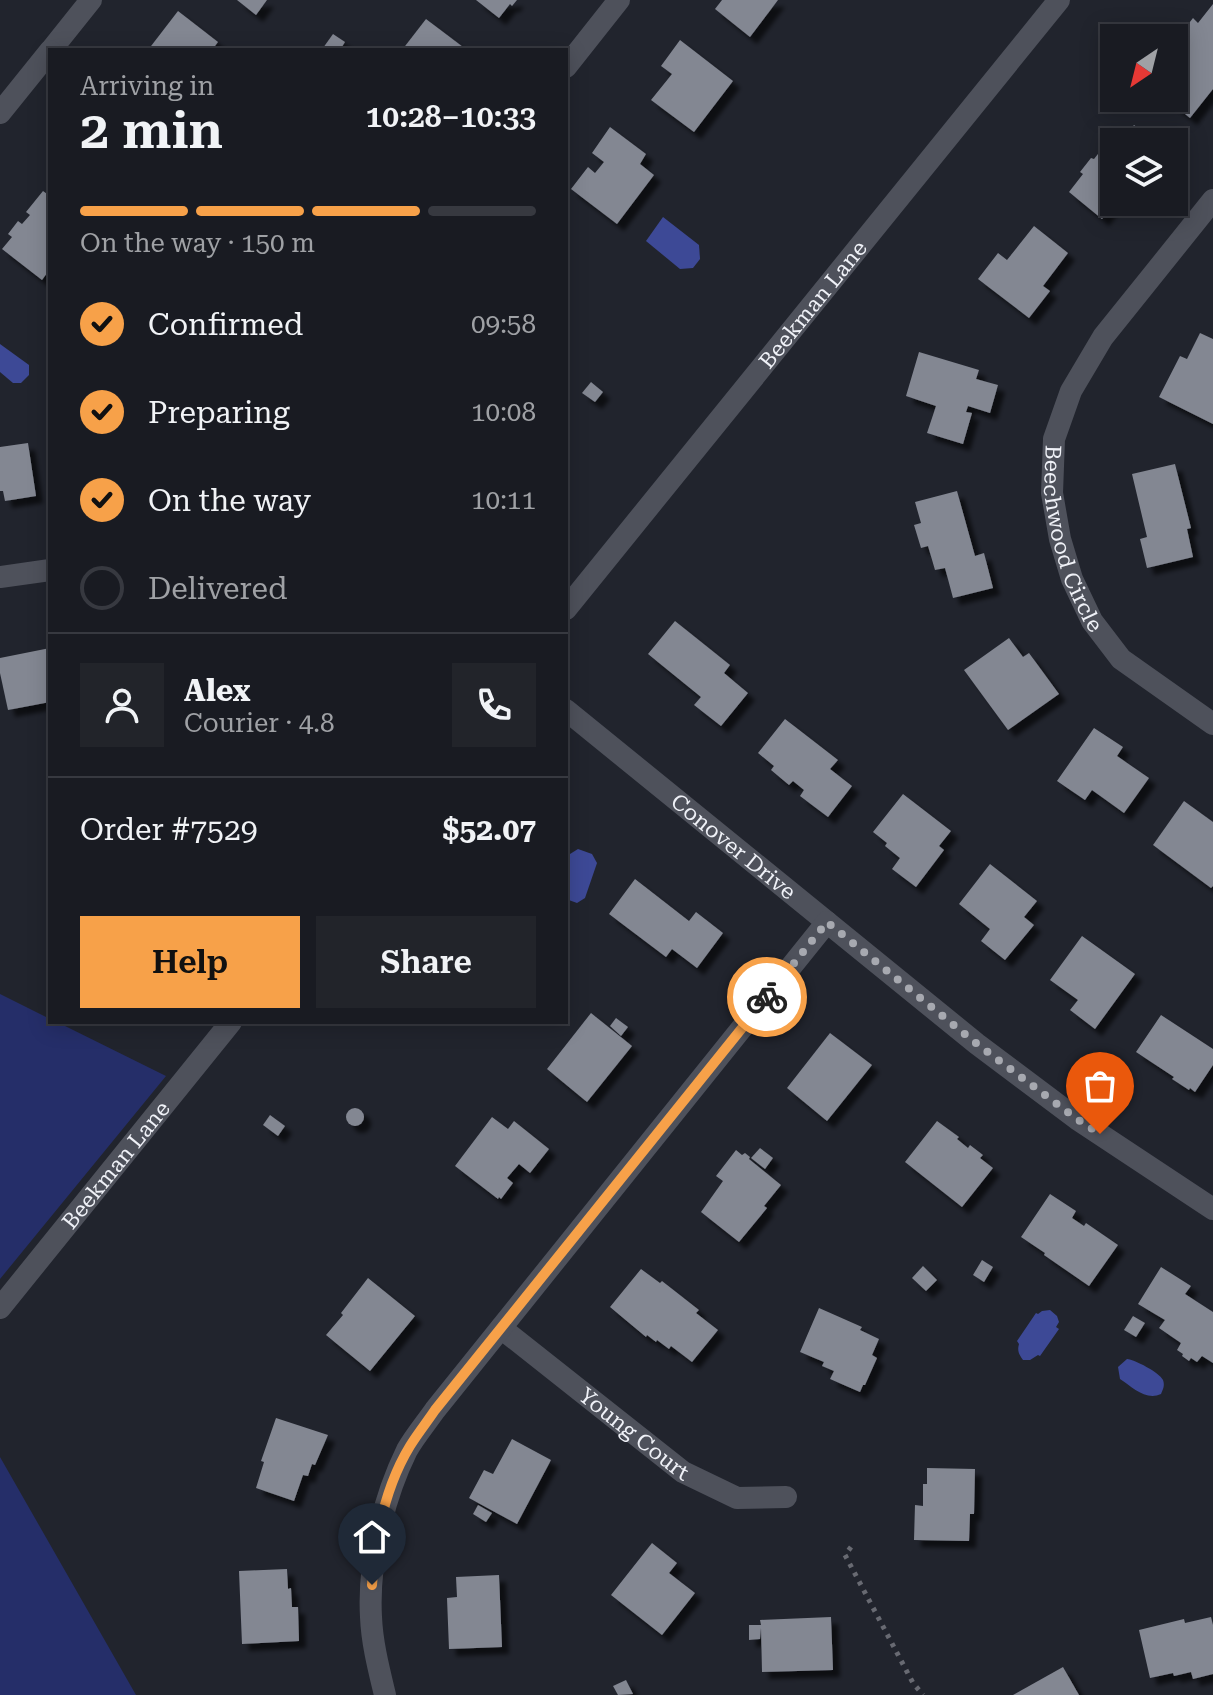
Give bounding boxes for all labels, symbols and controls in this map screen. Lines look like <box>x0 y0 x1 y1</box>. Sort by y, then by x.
north arrow <box>1100 24 1188 112</box>
map controls <box>1100 24 1188 216</box>
text: Arriving in <box>80 71 214 101</box>
text: 10:28–10:33 <box>366 99 536 134</box>
text: 2 min <box>80 100 223 161</box>
button: layers <box>1100 128 1188 216</box>
text: On the way · 150 m <box>80 228 315 258</box>
street label: Beekman Lane <box>754 236 872 373</box>
icon: check <box>80 302 124 346</box>
text: Confirmed <box>148 307 303 342</box>
text: 09:58 <box>471 309 536 339</box>
icon: check <box>80 390 124 434</box>
text: Preparing <box>148 395 290 430</box>
text: 10:08 <box>471 397 536 427</box>
street label: Beechwood Circle <box>1039 445 1108 637</box>
icon: check <box>80 478 124 522</box>
text: On the way <box>148 483 311 518</box>
text: 10:11 <box>471 485 536 515</box>
text: Delivered <box>148 571 287 606</box>
button: person <box>80 663 164 747</box>
button: phone <box>452 663 536 747</box>
text: Alex <box>184 673 251 708</box>
text: Courier · 4.8 <box>184 708 334 738</box>
street label: Conover Drive <box>666 789 801 905</box>
text: Order #7529 <box>80 812 258 847</box>
text: $52.07 <box>443 812 536 847</box>
button: Help <box>80 916 300 1008</box>
button: Share <box>316 916 536 1008</box>
courier <box>727 957 807 1037</box>
icon: bike <box>745 975 789 1019</box>
pin <box>1066 1052 1134 1134</box>
icon: bag <box>1078 1064 1122 1108</box>
street label: Beekman Lane <box>57 1096 175 1234</box>
street label: Young Court <box>574 1383 692 1486</box>
pin <box>338 1503 406 1585</box>
icon: home <box>350 1515 394 1559</box>

